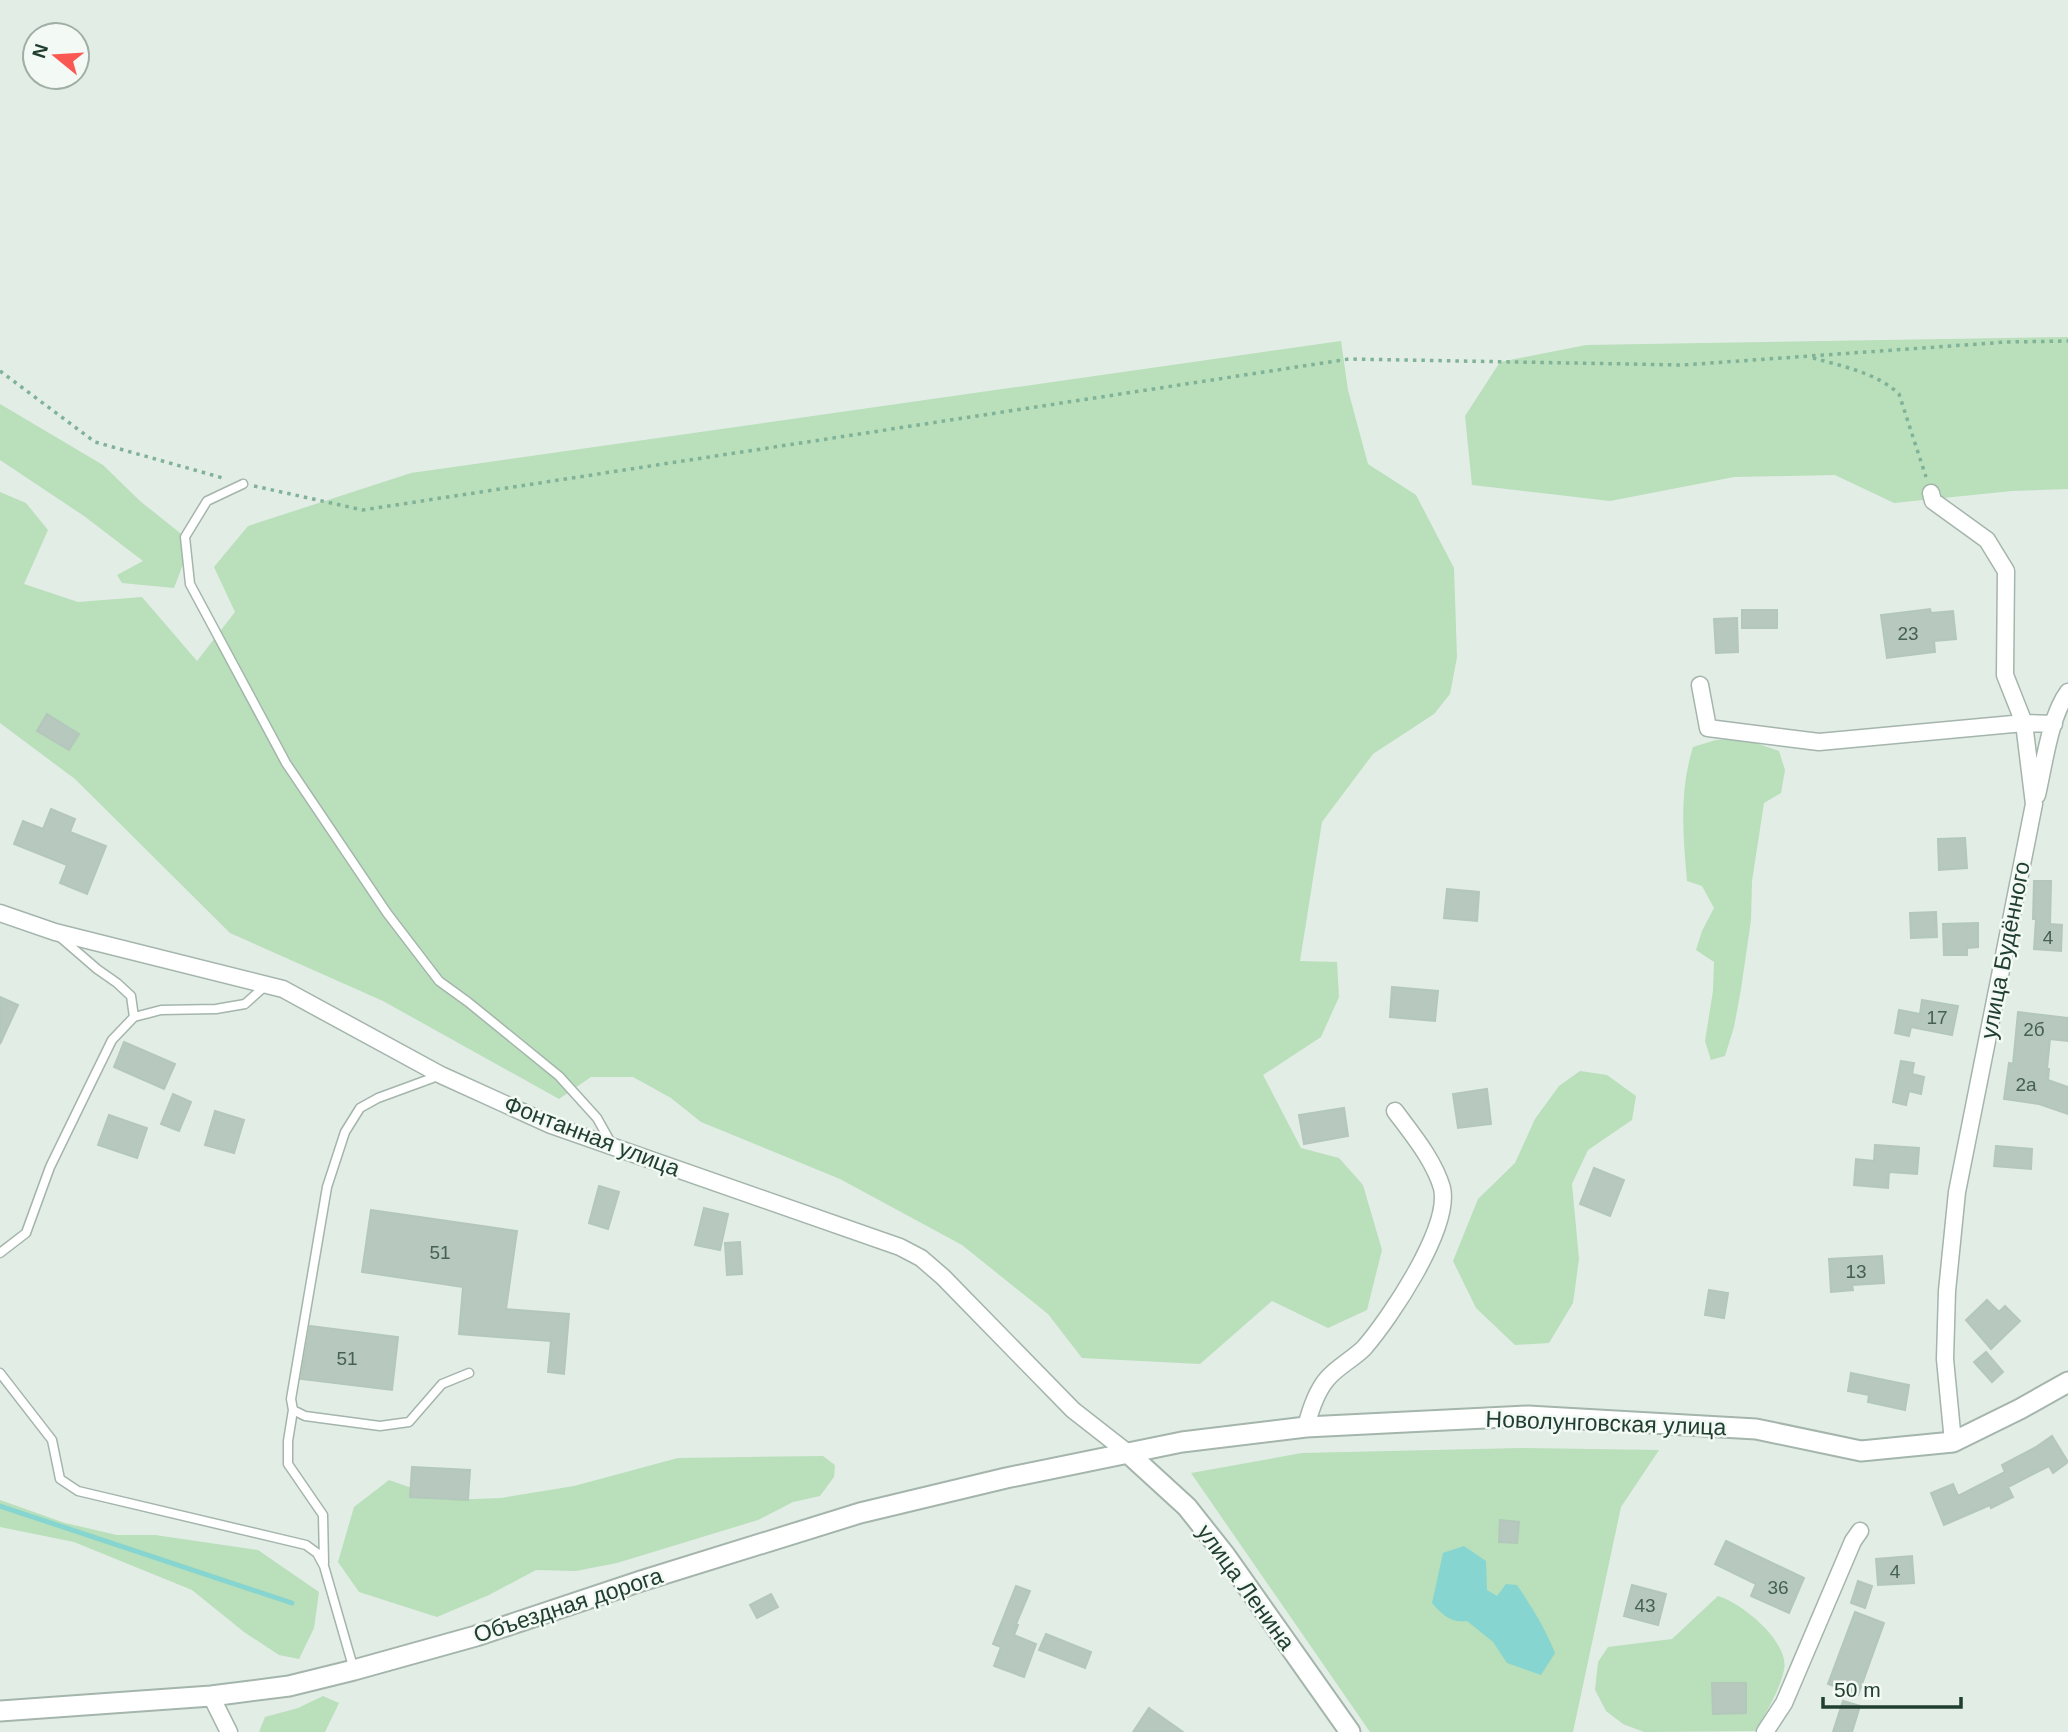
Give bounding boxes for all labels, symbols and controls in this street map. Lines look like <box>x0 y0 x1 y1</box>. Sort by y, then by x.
north arrow <box>21 21 91 91</box>
text: N <box>28 41 52 61</box>
house number: 23 <box>1897 623 1919 644</box>
street label: улица Будённого <box>1975 859 2035 1041</box>
house number: 4 <box>2043 927 2054 948</box>
house number: 17 <box>1926 1007 1948 1028</box>
house number: 2б <box>2023 1019 2045 1040</box>
house number: 2а <box>2015 1074 2037 1095</box>
street label: Фонтанная улица <box>500 1090 684 1182</box>
house number: 51 <box>429 1242 451 1263</box>
house number: 13 <box>1845 1261 1867 1282</box>
house number: 51 <box>336 1348 358 1369</box>
street label: Новолунговская улица <box>1485 1406 1727 1440</box>
street label: улица Ленина <box>1192 1519 1300 1655</box>
house number: 4 <box>1890 1561 1901 1582</box>
street label: Объездная дорога <box>470 1562 666 1648</box>
house number: 36 <box>1767 1577 1789 1598</box>
house number: 43 <box>1634 1595 1656 1616</box>
scale bar <box>1823 1666 1961 1710</box>
text: 50 m <box>1834 1678 1881 1701</box>

